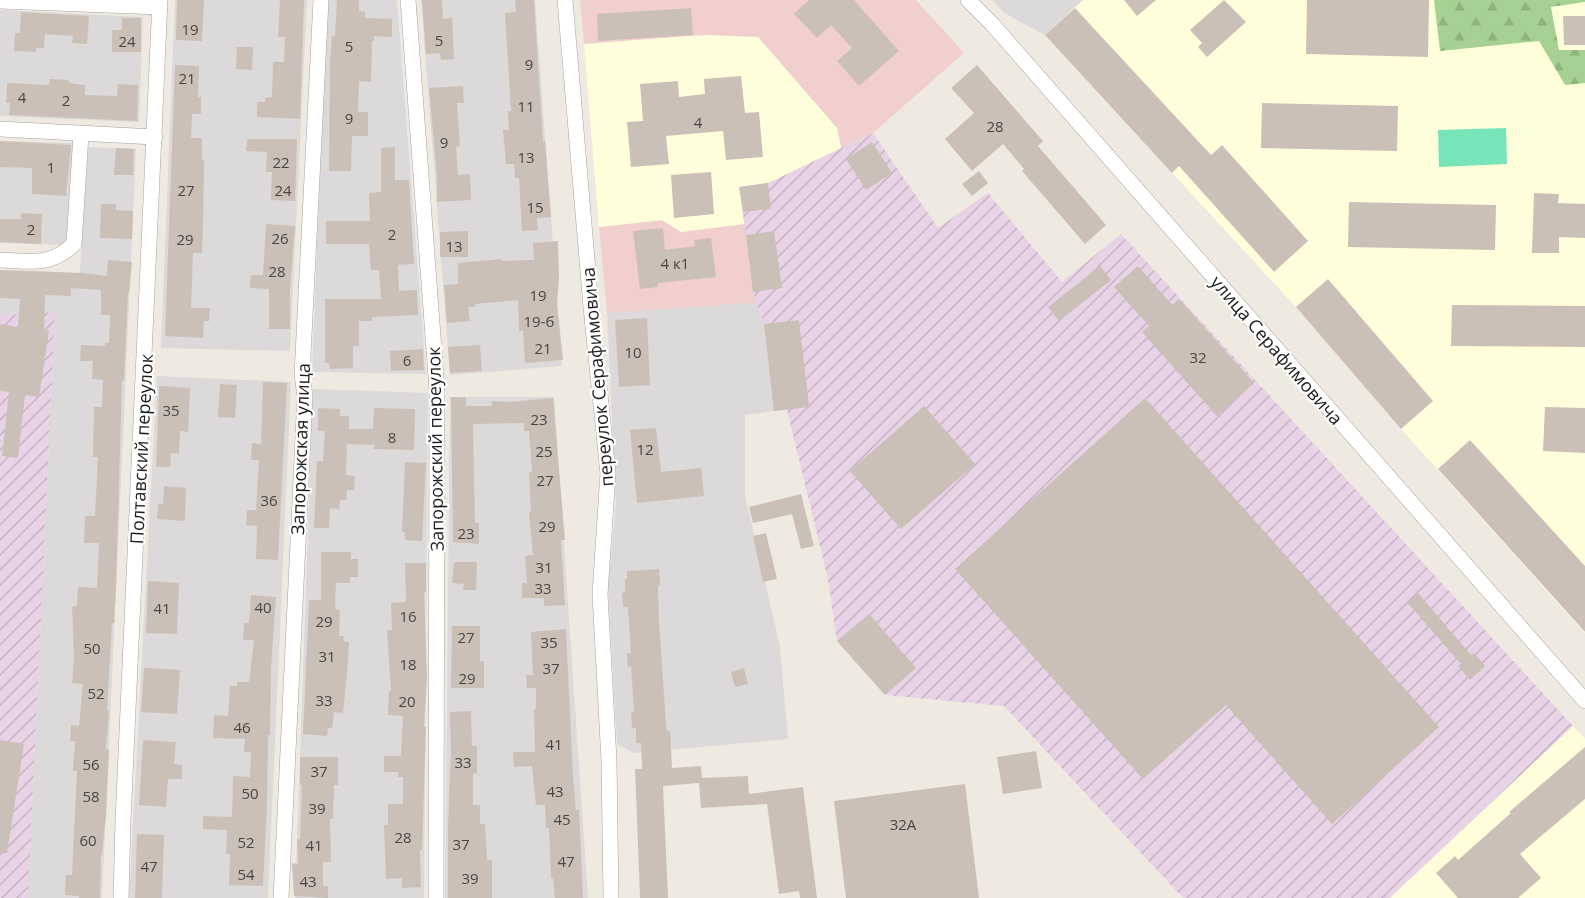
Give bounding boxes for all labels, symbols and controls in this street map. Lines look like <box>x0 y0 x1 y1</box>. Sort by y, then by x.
house number: 19 <box>181 19 199 39</box>
house number: 5 <box>435 30 443 50</box>
house number: 24 <box>118 31 136 51</box>
house number: 5 <box>345 36 353 56</box>
house number: 9 <box>525 54 533 74</box>
house number: 21 <box>178 68 196 88</box>
house number: 4 <box>18 87 27 107</box>
house number: 2 <box>62 90 70 110</box>
house number: 11 <box>517 96 535 116</box>
house number: 9 <box>345 108 353 128</box>
house number: 4 <box>694 112 703 132</box>
house number: 28 <box>986 116 1004 136</box>
house number: 9 <box>440 132 448 152</box>
house number: 13 <box>517 147 535 167</box>
house number: 22 <box>272 152 290 172</box>
house number: 1 <box>47 157 55 177</box>
house number: 27 <box>177 180 195 200</box>
house number: 24 <box>274 180 292 200</box>
house number: 15 <box>526 197 544 217</box>
house number: 2 <box>27 219 35 239</box>
house number: 2 <box>388 224 396 244</box>
house number: 26 <box>271 228 289 248</box>
house number: 29 <box>176 229 194 249</box>
house number: 13 <box>445 236 463 256</box>
house number: 4 к1 <box>661 253 689 273</box>
house number: 28 <box>268 261 286 281</box>
street label: переулок Серафимовича <box>575 266 619 488</box>
street label: улица Серафимовича <box>1206 270 1348 430</box>
house number: 19 <box>529 285 547 305</box>
house number: 19-б <box>524 311 555 331</box>
house number: 21 <box>534 338 552 358</box>
house number: 10 <box>624 342 642 362</box>
street label: Запорожский переулок <box>421 346 449 552</box>
house number: 32 <box>1189 347 1207 367</box>
house number: 6 <box>403 350 411 370</box>
street label: Полтавский переулок <box>124 353 158 545</box>
street label: Запорожская улица <box>285 363 315 535</box>
house number: 35 <box>162 400 180 420</box>
house number: 23 <box>530 409 548 429</box>
house number: 8 <box>388 427 396 447</box>
house number: 12 <box>636 439 654 459</box>
house number: 25 <box>535 441 553 461</box>
house number: 27 <box>536 470 554 490</box>
house number: 36 <box>260 490 278 510</box>
house number: 29 <box>538 516 556 536</box>
house number: 23 <box>457 523 475 543</box>
house number: 31 <box>535 557 553 577</box>
house number: 33 <box>534 578 552 598</box>
house number: 40 <box>254 597 272 617</box>
house number: 41 <box>153 598 171 618</box>
house number: 16 <box>399 606 417 626</box>
house number: 29 <box>315 611 333 631</box>
house number: 27 <box>457 627 475 647</box>
house number: 35 <box>540 632 558 652</box>
house number: 50 <box>83 638 101 658</box>
house number: 31 <box>318 646 336 666</box>
house number: 18 <box>399 654 417 674</box>
house number: 37 <box>542 658 560 678</box>
house number: 29 <box>458 668 476 688</box>
house number: 52 <box>87 683 105 703</box>
house number: 33 <box>315 690 333 710</box>
house number: 20 <box>398 691 416 711</box>
house number: 46 <box>233 717 251 737</box>
house number: 41 <box>545 734 563 754</box>
house number: 33 <box>454 752 472 772</box>
house number: 56 <box>82 754 100 774</box>
house number: 37 <box>310 761 328 781</box>
house number: 43 <box>546 781 564 801</box>
house number: 50 <box>241 783 259 803</box>
house number: 58 <box>82 786 100 806</box>
house number: 39 <box>308 798 326 818</box>
house number: 45 <box>553 809 571 829</box>
house number: 32А <box>890 814 917 834</box>
house number: 28 <box>394 827 412 847</box>
house number: 60 <box>79 830 97 850</box>
house number: 52 <box>237 832 255 852</box>
house number: 37 <box>452 834 470 854</box>
house number: 41 <box>305 835 323 855</box>
house number: 47 <box>557 851 575 871</box>
house number: 47 <box>140 856 158 876</box>
house number: 54 <box>237 864 255 884</box>
house number: 39 <box>461 868 479 888</box>
house number: 43 <box>299 871 317 891</box>

